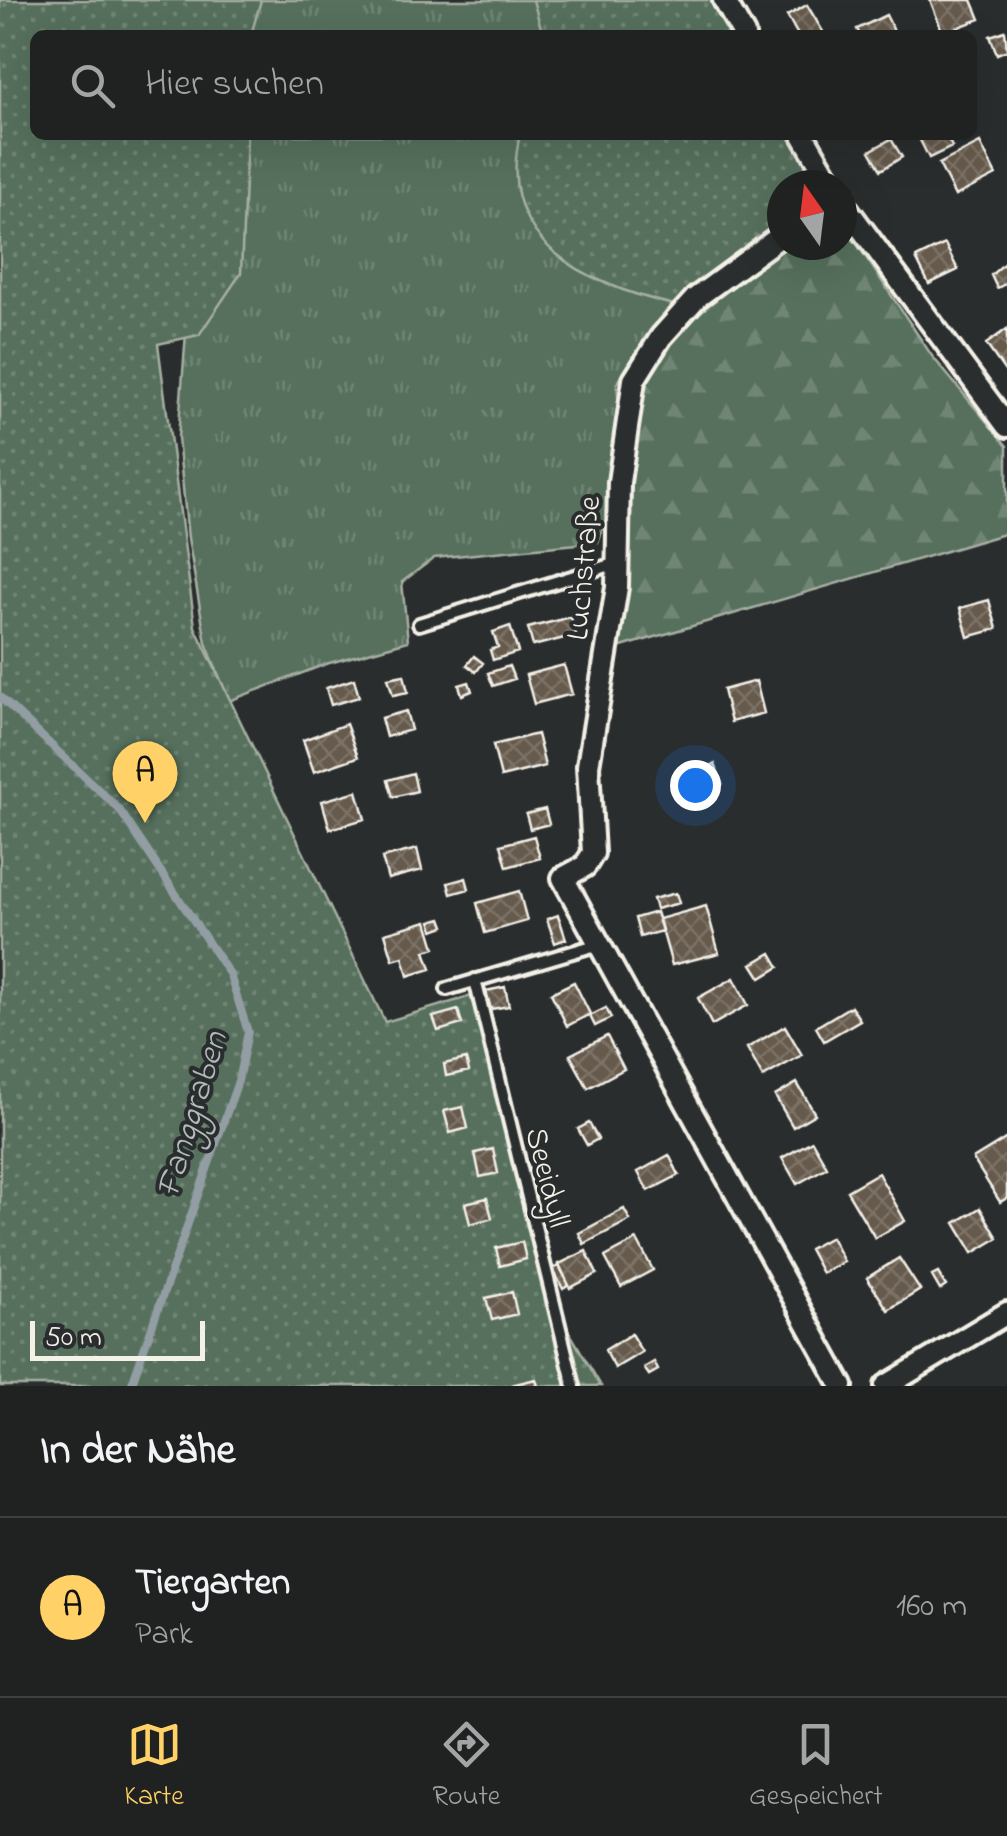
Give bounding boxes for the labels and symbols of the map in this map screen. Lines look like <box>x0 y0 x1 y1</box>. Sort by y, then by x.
north arrow <box>767 170 857 260</box>
street label: Luchstraße <box>556 493 615 642</box>
pin: A <box>112 740 178 823</box>
your location <box>670 760 721 811</box>
water label: Fanggraben <box>144 1024 244 1205</box>
street label: Seeidyll <box>511 1123 581 1233</box>
scale bar <box>30 1316 205 1360</box>

